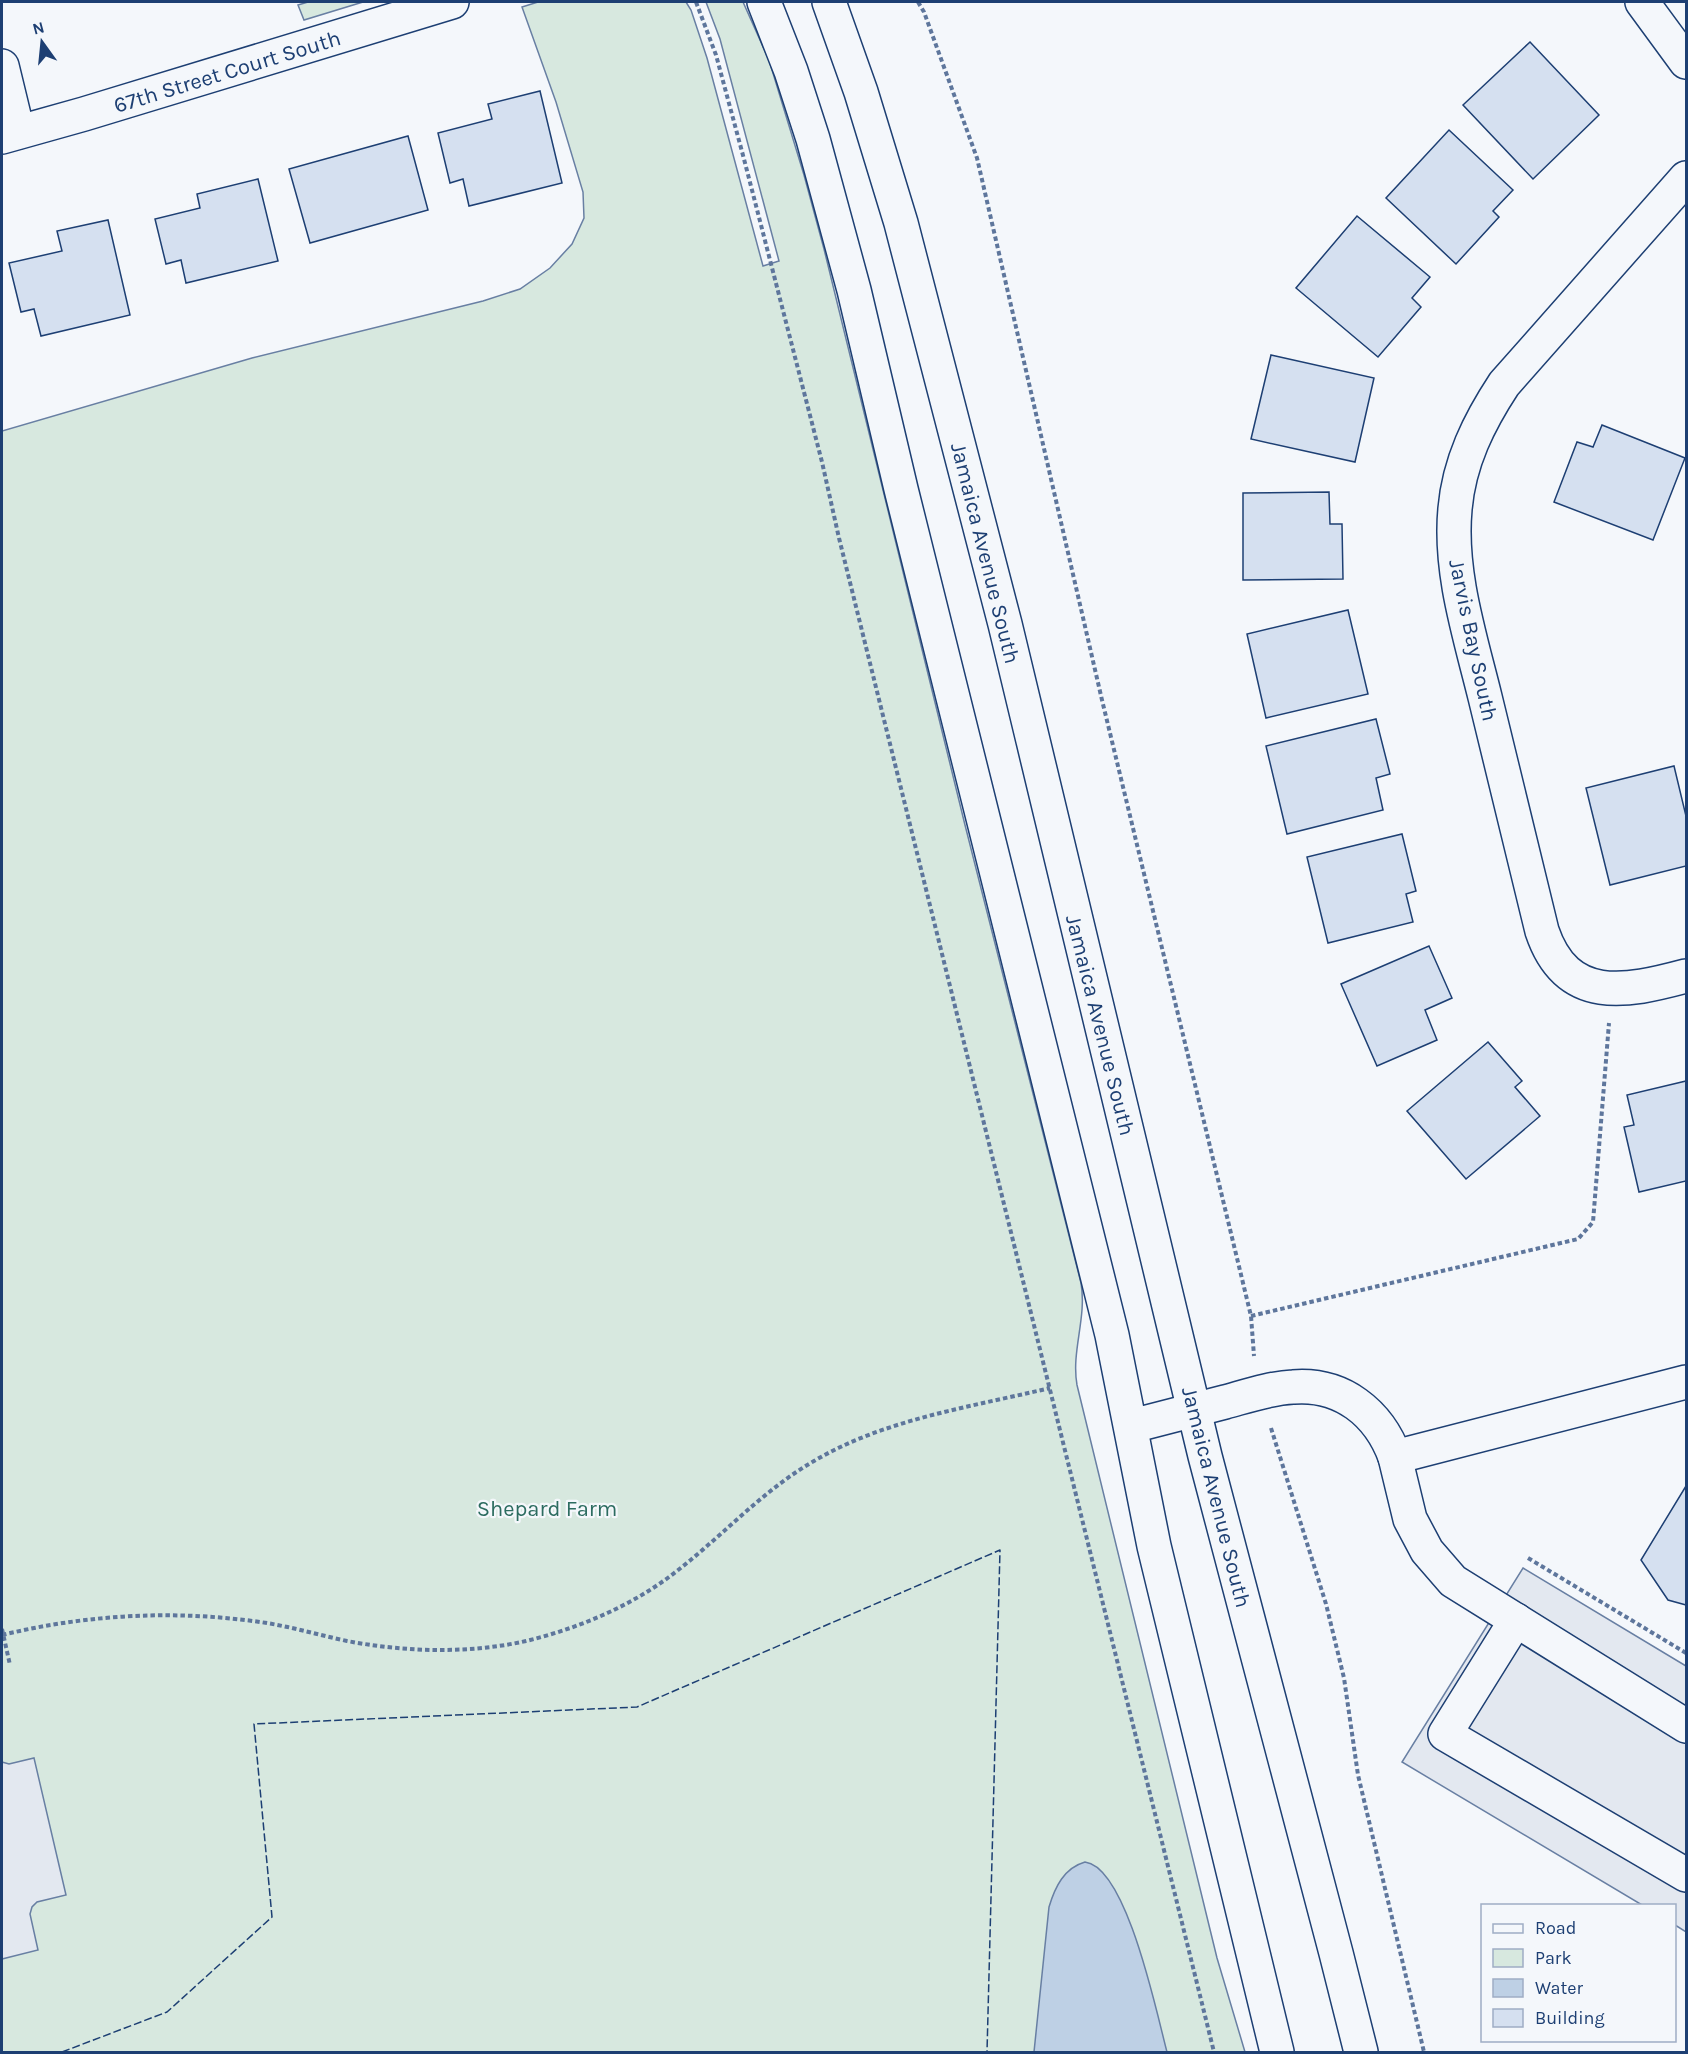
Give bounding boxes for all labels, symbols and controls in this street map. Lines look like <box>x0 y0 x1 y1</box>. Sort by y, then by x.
north arrow <box>12 12 72 72</box>
text: N <box>30 17 46 39</box>
street label: 67th Street Court South <box>111 25 344 119</box>
street label: Jamaica Avenue South <box>945 440 1025 666</box>
street label: Jarvis Bay South <box>1443 557 1503 724</box>
street label: Jamaica Avenue South <box>1060 912 1140 1138</box>
street label: Jamaica Avenue South <box>1176 1384 1256 1610</box>
park label: Shepard Farm <box>477 1496 617 1522</box>
legend <box>1481 1904 1676 2042</box>
text: Road <box>1535 1917 1576 1939</box>
text: Park <box>1535 1947 1572 1969</box>
text: Water <box>1535 1977 1583 1999</box>
text: Building <box>1535 2007 1605 2029</box>

